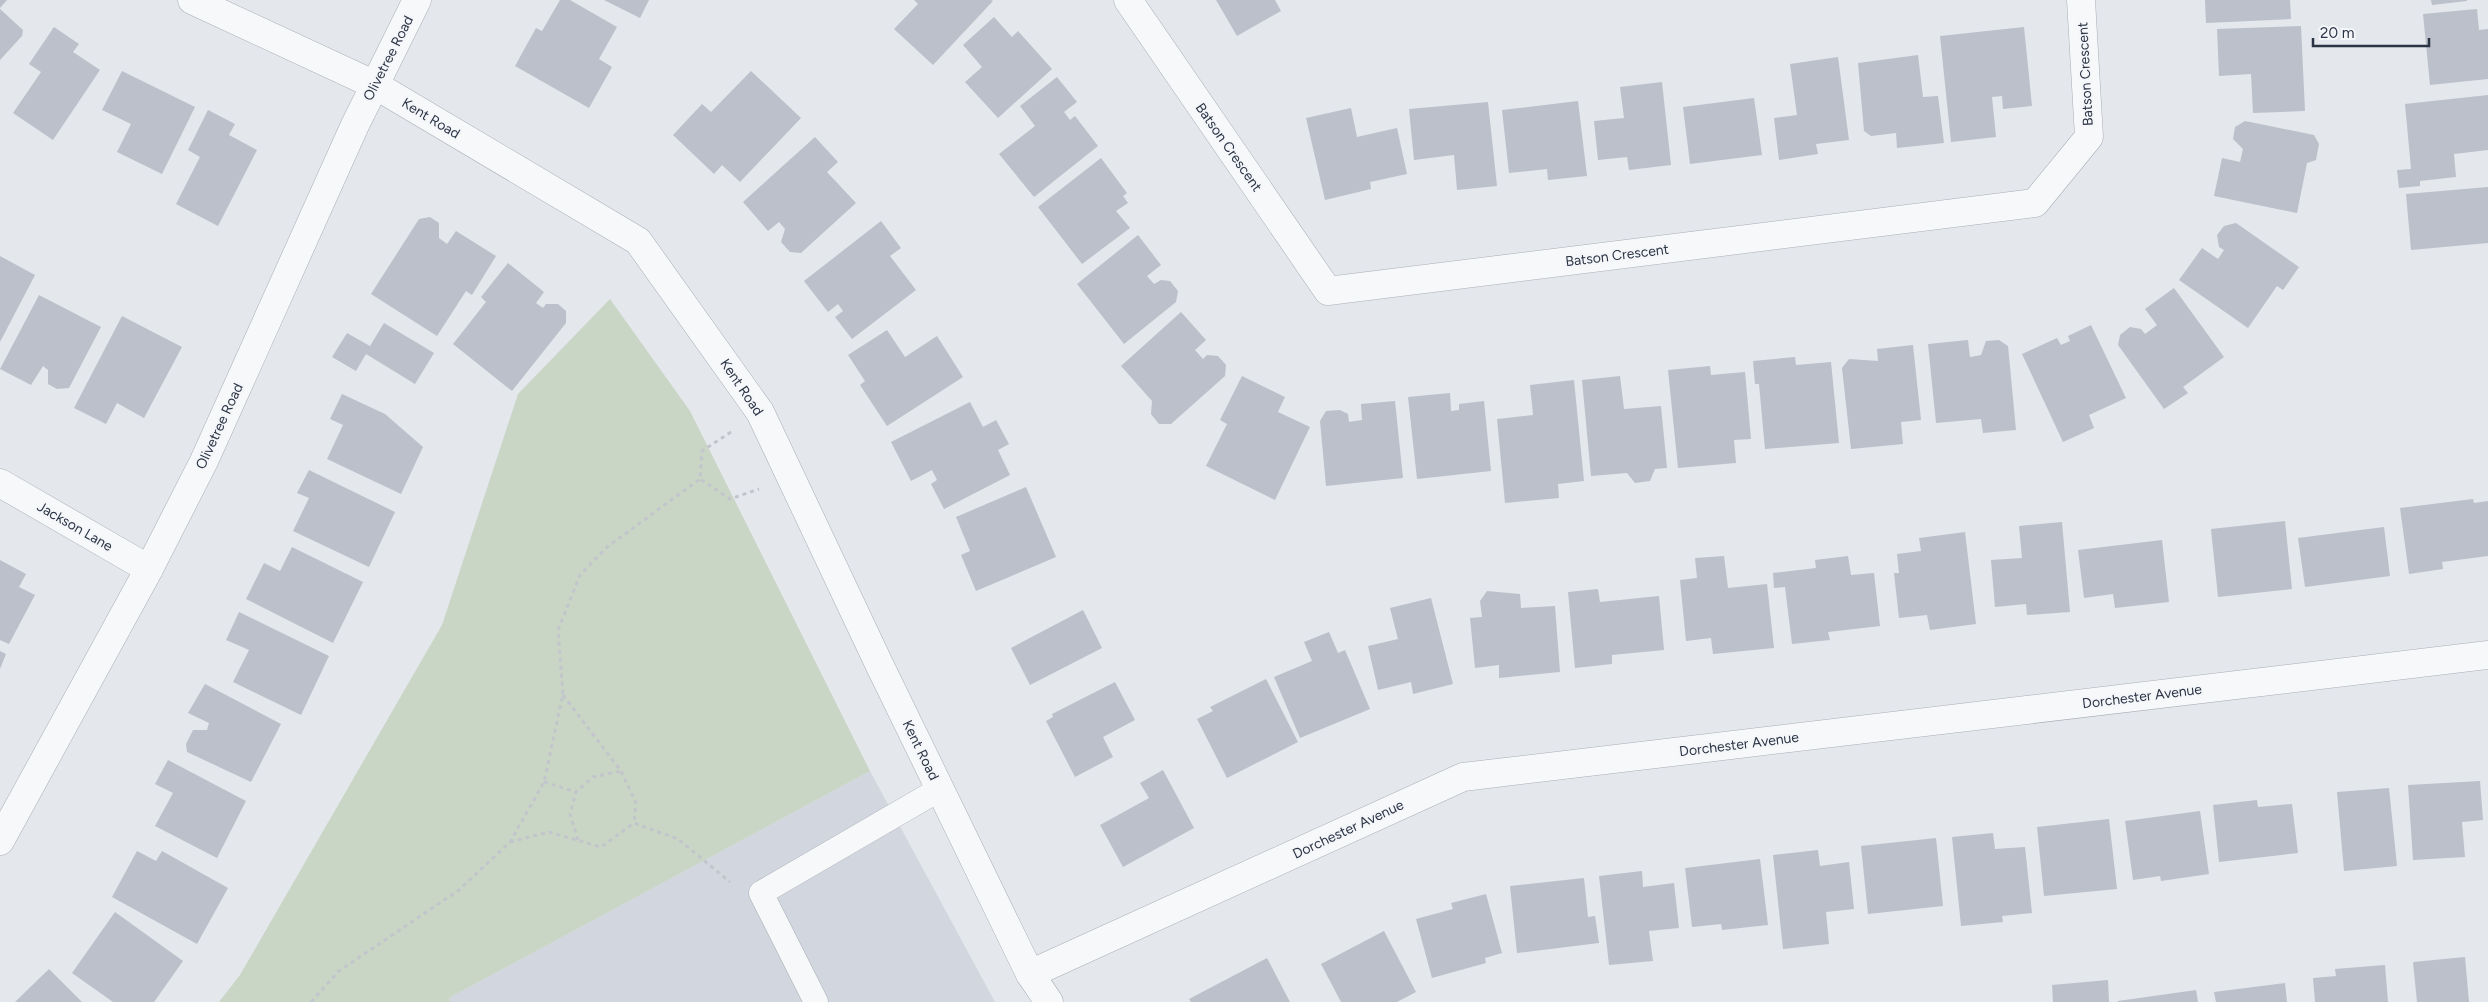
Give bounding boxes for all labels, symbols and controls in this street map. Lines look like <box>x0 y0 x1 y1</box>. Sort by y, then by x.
street label: Olivetree Road <box>360 13 417 103</box>
scale bar <box>2313 15 2429 47</box>
street label: Batson Crescent <box>2074 21 2097 126</box>
text: 20 m <box>2320 24 2354 42</box>
street label: Kent Road <box>399 94 463 142</box>
street label: Batson Crescent <box>1192 100 1265 195</box>
street label: Batson Crescent <box>1564 241 1670 270</box>
street label: Kent Road <box>716 356 767 419</box>
street label: Olivetree Road <box>192 380 247 472</box>
street label: Jackson Lane <box>34 498 116 555</box>
street label: Dorchester Avenue <box>2081 681 2203 712</box>
street label: Kent Road <box>899 717 942 783</box>
street label: Dorchester Avenue <box>1678 729 1800 760</box>
street label: Dorchester Avenue <box>1290 796 1407 863</box>

